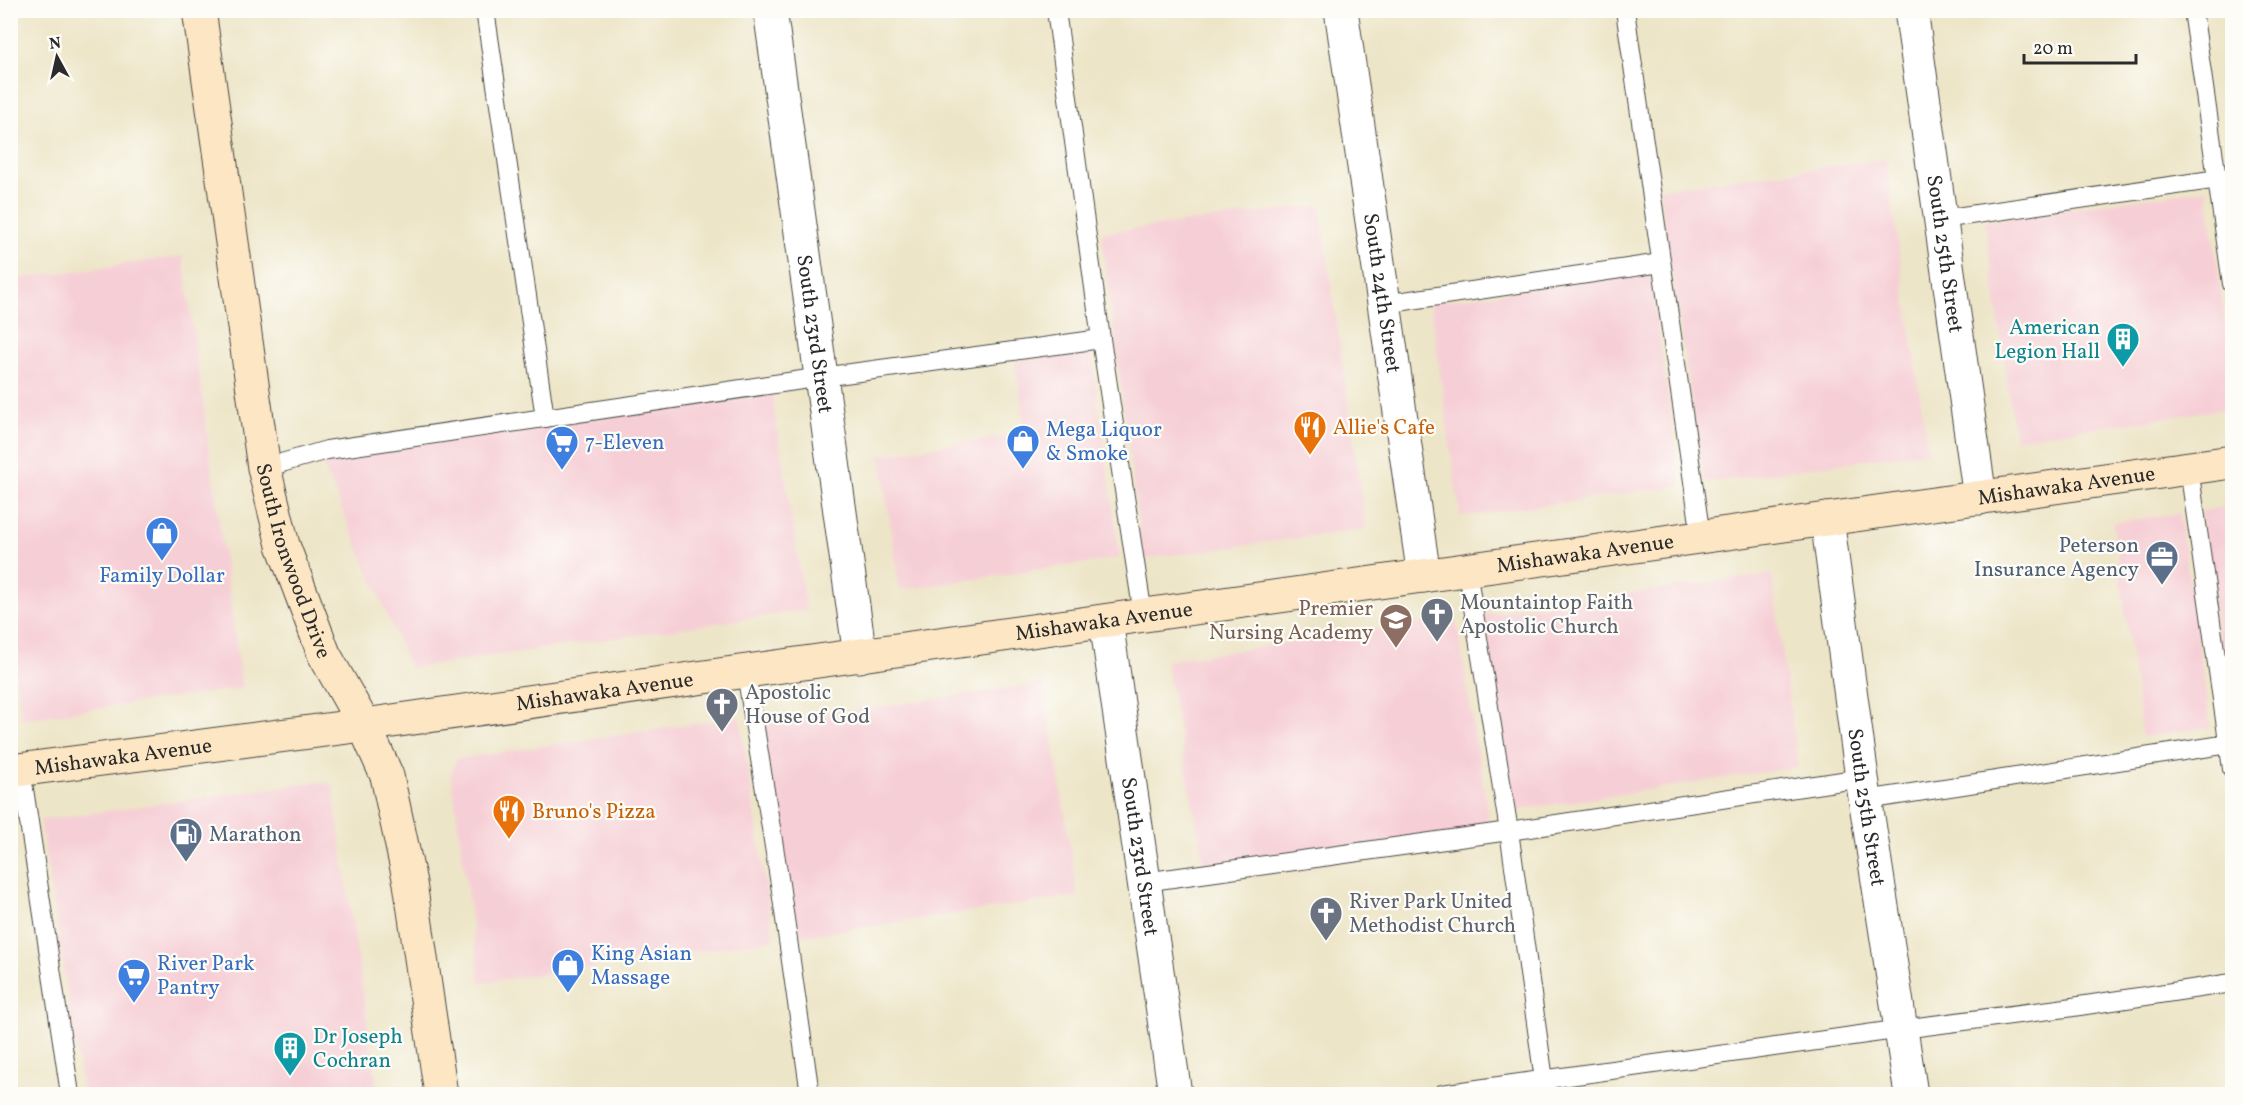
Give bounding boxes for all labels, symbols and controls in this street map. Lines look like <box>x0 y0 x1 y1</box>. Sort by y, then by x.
north arrow <box>27 27 87 87</box>
scale bar <box>2024 27 2136 65</box>
text: N <box>48 32 63 56</box>
text: 20 m <box>2033 37 2073 62</box>
street label: South 25th Street <box>1918 173 1969 335</box>
street label: South 24th Street <box>1355 211 1407 375</box>
street label: South 23rd Street <box>788 253 839 415</box>
place label: American Legion Hall <box>1994 314 2100 367</box>
building icon: American Legion Hall <box>2105 321 2141 368</box>
restaurant icon: Allie's Cafe <box>1292 409 1328 456</box>
place label: Allie's Cafe <box>1333 414 1435 443</box>
place label: Mega Liquor & Smoke <box>1046 416 1162 469</box>
shop icon: Mega Liquor & Smoke <box>1005 423 1041 470</box>
supermarket icon: 7-Eleven <box>544 424 580 471</box>
place label: 7-Eleven <box>585 429 665 458</box>
street label: Mishawaka Avenue <box>1976 460 2157 514</box>
street label: South Ironwood Drive <box>247 461 337 663</box>
shop icon: Family Dollar <box>144 515 180 562</box>
street label: Mishawaka Avenue <box>1495 528 1676 581</box>
place label: Peterson Insurance Agency <box>1974 532 2140 585</box>
office icon: Peterson Insurance Agency <box>2144 539 2180 586</box>
place label: Family Dollar <box>99 562 225 591</box>
place label: Mountaintop Faith Apostolic Church <box>1460 589 1633 642</box>
place label: Premier Nursing Academy <box>1209 595 1374 648</box>
street label: Mishawaka Avenue <box>1013 596 1195 649</box>
church icon: Mountaintop Faith Apostolic Church <box>1419 596 1455 643</box>
school or university icon: Premier Nursing Academy <box>1378 602 1414 649</box>
street label: Mishawaka Avenue <box>514 666 695 719</box>
place label: Apostolic House of God <box>745 679 870 732</box>
church icon: Apostolic House of God <box>704 686 740 733</box>
street label: South 25th Street <box>1839 727 1892 888</box>
street label: Mishawaka Avenue <box>33 732 214 784</box>
street label: South 23rd Street <box>1113 775 1165 938</box>
restaurant icon: Bruno's Pizza <box>491 793 527 840</box>
place label: Bruno's Pizza <box>532 798 656 827</box>
fuel station icon: Marathon <box>168 816 204 863</box>
place label: Marathon <box>209 821 302 850</box>
place label: River Park United Methodist Church <box>1349 888 1516 941</box>
church icon: River Park United Methodist Church <box>1308 895 1344 942</box>
place label: King Asian Massage <box>591 940 692 993</box>
shop icon: King Asian Massage <box>550 947 586 994</box>
place label: River Park Pantry <box>157 950 255 1003</box>
supermarket icon: River Park Pantry <box>116 957 152 1004</box>
place label: Dr Joseph Cochran <box>313 1023 403 1076</box>
building icon: Dr Joseph Cochran <box>272 1030 308 1077</box>

